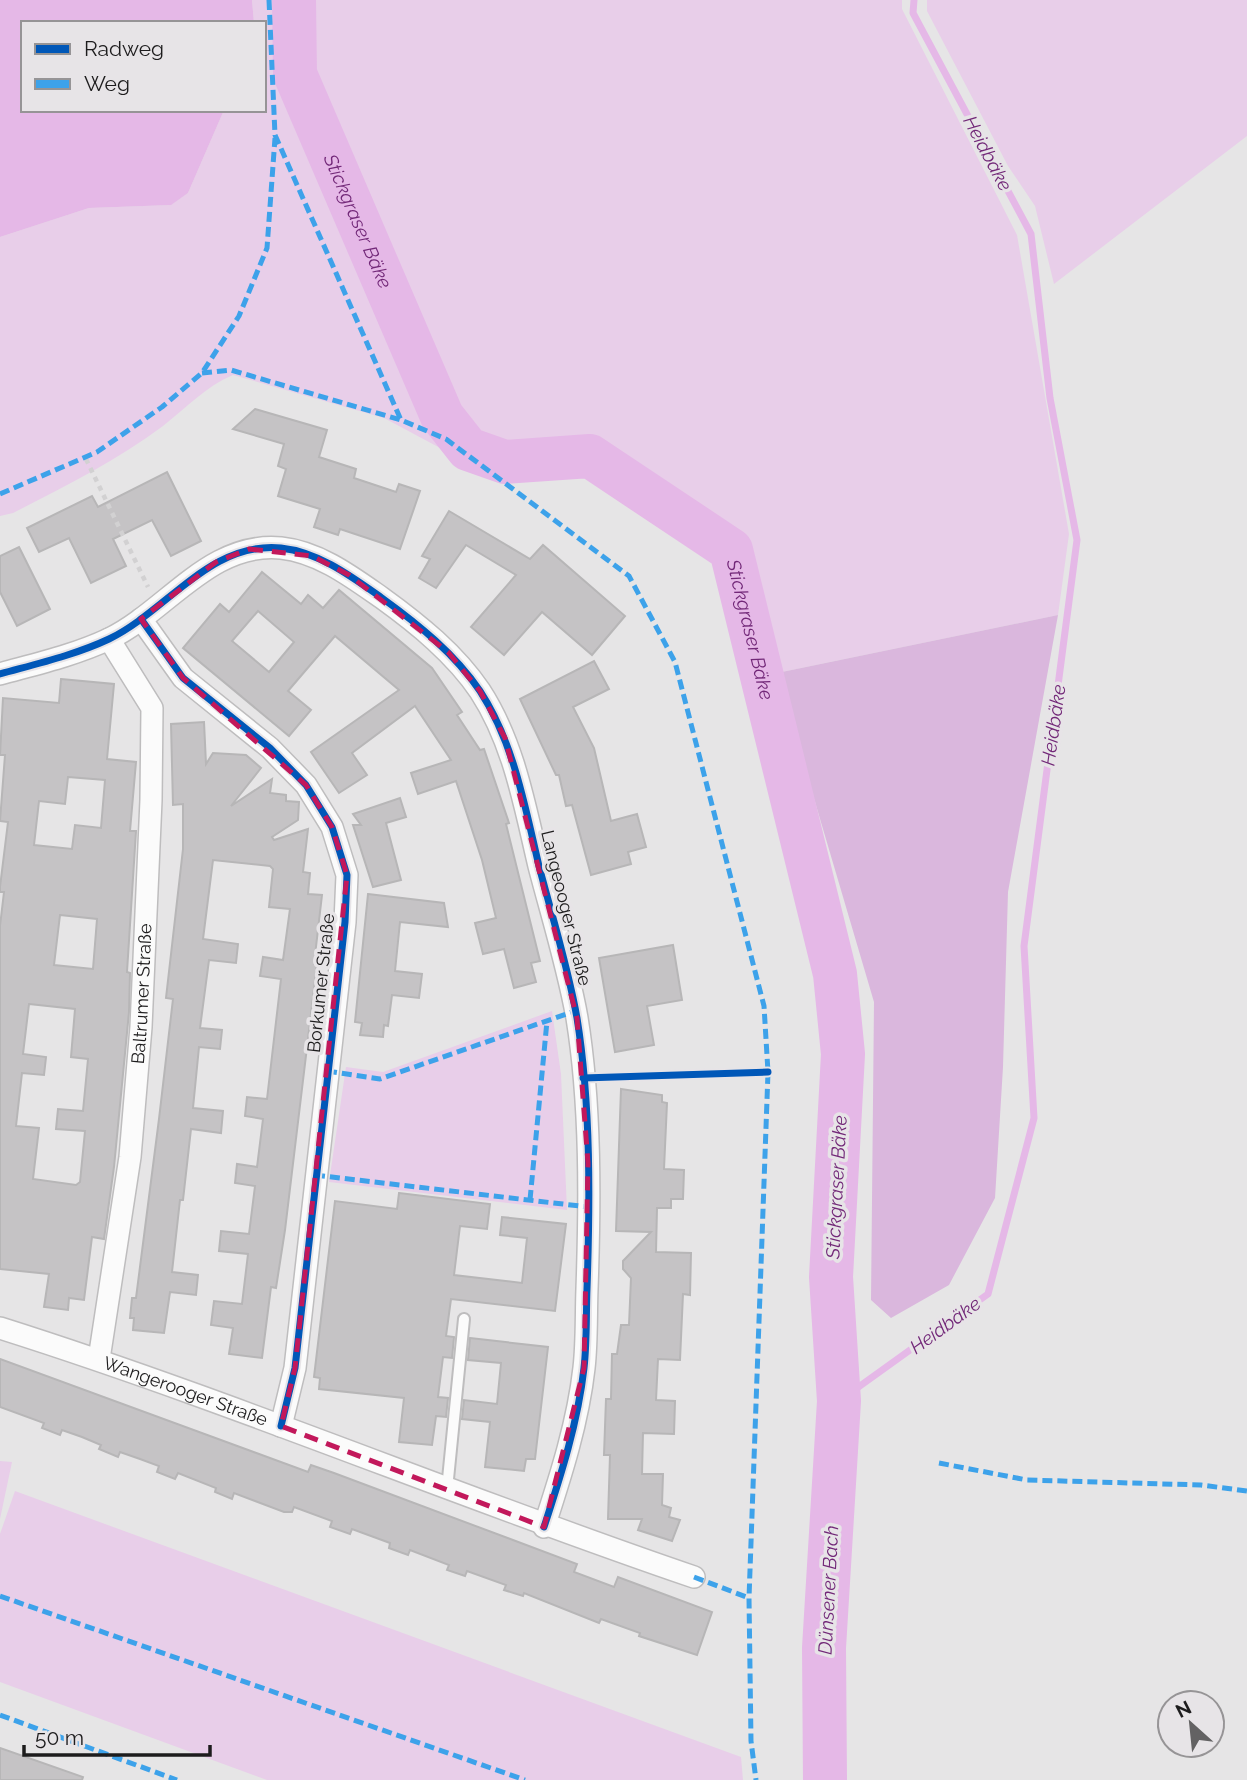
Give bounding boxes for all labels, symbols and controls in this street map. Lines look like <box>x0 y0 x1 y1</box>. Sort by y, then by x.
legend <box>21 21 266 112</box>
text: Radweg <box>84 36 164 61</box>
text: Weg <box>84 71 130 96</box>
water label: Heidbäke <box>959 112 1017 194</box>
water label: Stickgraser Bäke <box>319 150 397 291</box>
water label: Stickgraser Bäke <box>722 556 778 702</box>
water label: Heidbäke <box>1036 683 1070 767</box>
street label: Langeooger Straße <box>537 828 596 988</box>
street label: Borkumer Straße <box>303 912 338 1054</box>
street label: Baltrumer Straße <box>127 923 156 1065</box>
water label: Stickgraser Bäke <box>821 1115 851 1260</box>
water label: Heidbäke <box>905 1292 985 1358</box>
street label: Wangerooger Straße <box>101 1352 271 1430</box>
water label: Dünsener Bach <box>814 1525 842 1655</box>
north arrow <box>1156 1689 1226 1759</box>
text: N <box>1172 1696 1195 1722</box>
scale bar <box>24 1714 210 1758</box>
text: 50 m <box>35 1725 84 1750</box>

